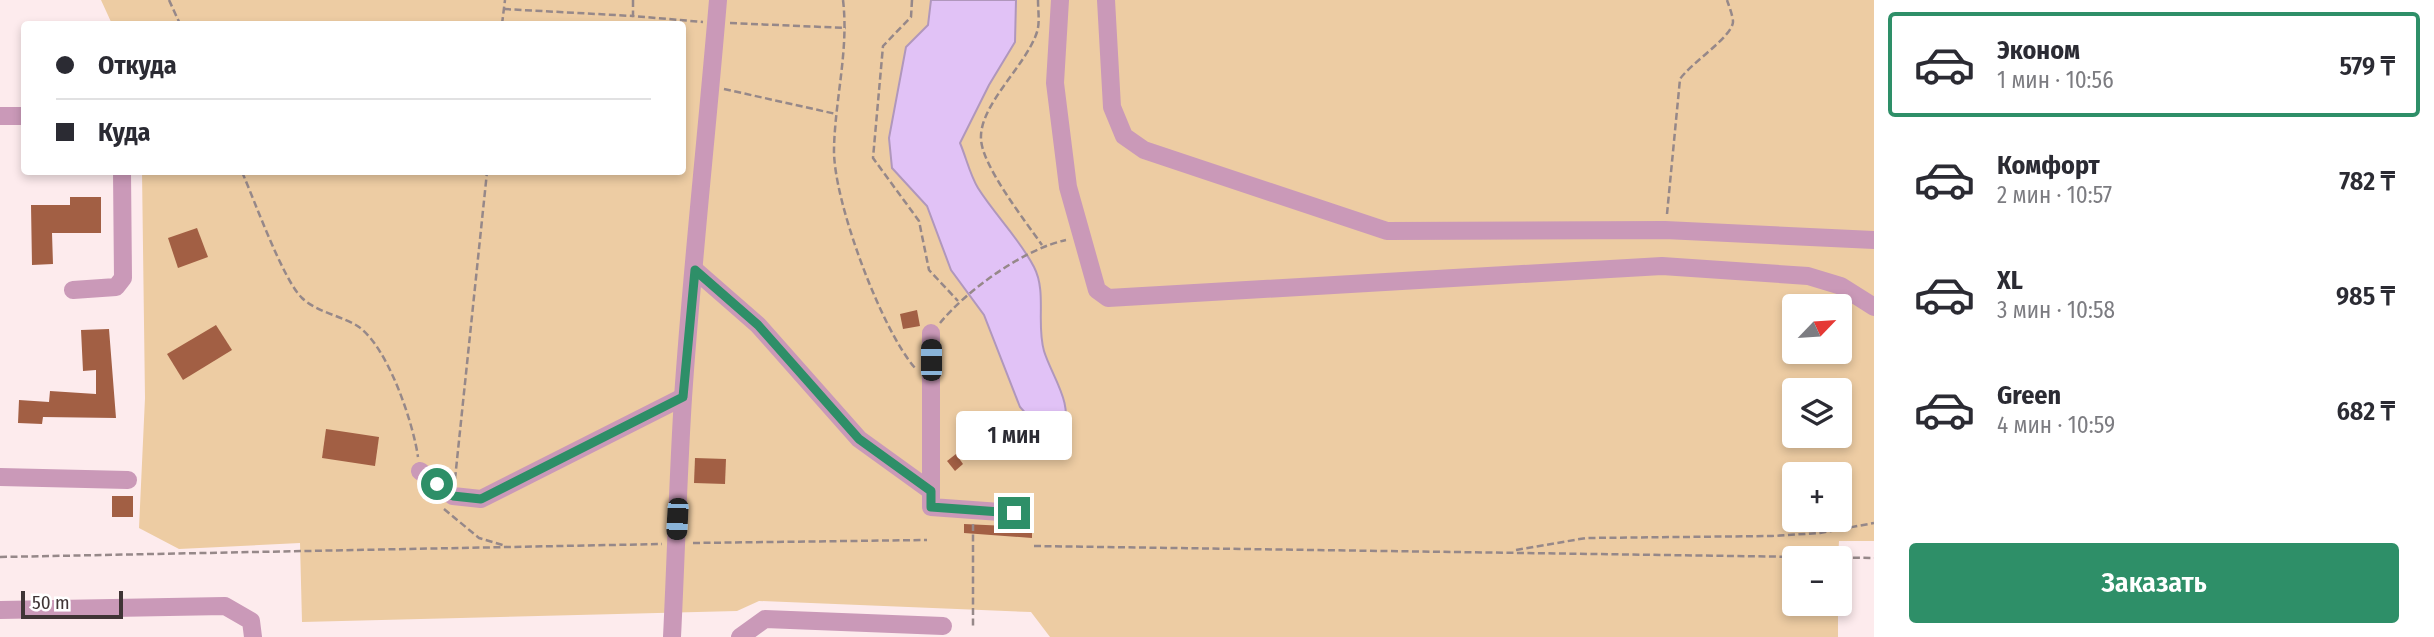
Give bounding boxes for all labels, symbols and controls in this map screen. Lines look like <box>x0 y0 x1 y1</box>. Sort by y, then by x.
icon: car <box>1913 33 1976 96</box>
text: Эконом <box>1997 35 2080 66</box>
text: Откуда <box>98 50 177 81</box>
text: 579 ₸ <box>2339 51 2395 82</box>
text: 1 мин · 10:56 <box>1997 66 2114 94</box>
text: Куда <box>98 117 151 148</box>
icon: car <box>1913 148 1976 211</box>
text: Комфорт <box>1997 150 2100 181</box>
text: 782 ₸ <box>2339 166 2395 197</box>
text: 2 мин · 10:57 <box>1997 181 2112 209</box>
icon: car <box>1913 263 1976 326</box>
text: XL <box>1997 265 2023 296</box>
text: 985 ₸ <box>2336 281 2395 312</box>
north arrow <box>1782 294 1852 364</box>
map controls <box>1782 294 1852 616</box>
text: 3 мин · 10:58 <box>1997 296 2115 324</box>
car <box>921 339 942 381</box>
button: layers <box>1782 378 1852 448</box>
icon: car <box>1913 378 1976 441</box>
text: Green <box>1997 380 2061 411</box>
text: 682 ₸ <box>2336 396 2395 427</box>
text: 4 мин · 10:59 <box>1997 411 2115 439</box>
callout: 1 мин <box>956 412 1072 461</box>
text: 1 мин <box>987 421 1041 449</box>
button: + <box>1782 462 1852 532</box>
route start <box>421 468 453 500</box>
car <box>666 497 689 541</box>
route end <box>998 497 1030 529</box>
button: Заказать <box>1909 543 2399 623</box>
button: − <box>1782 546 1852 616</box>
scale bar <box>21 588 122 620</box>
text: 50 m <box>32 591 70 614</box>

